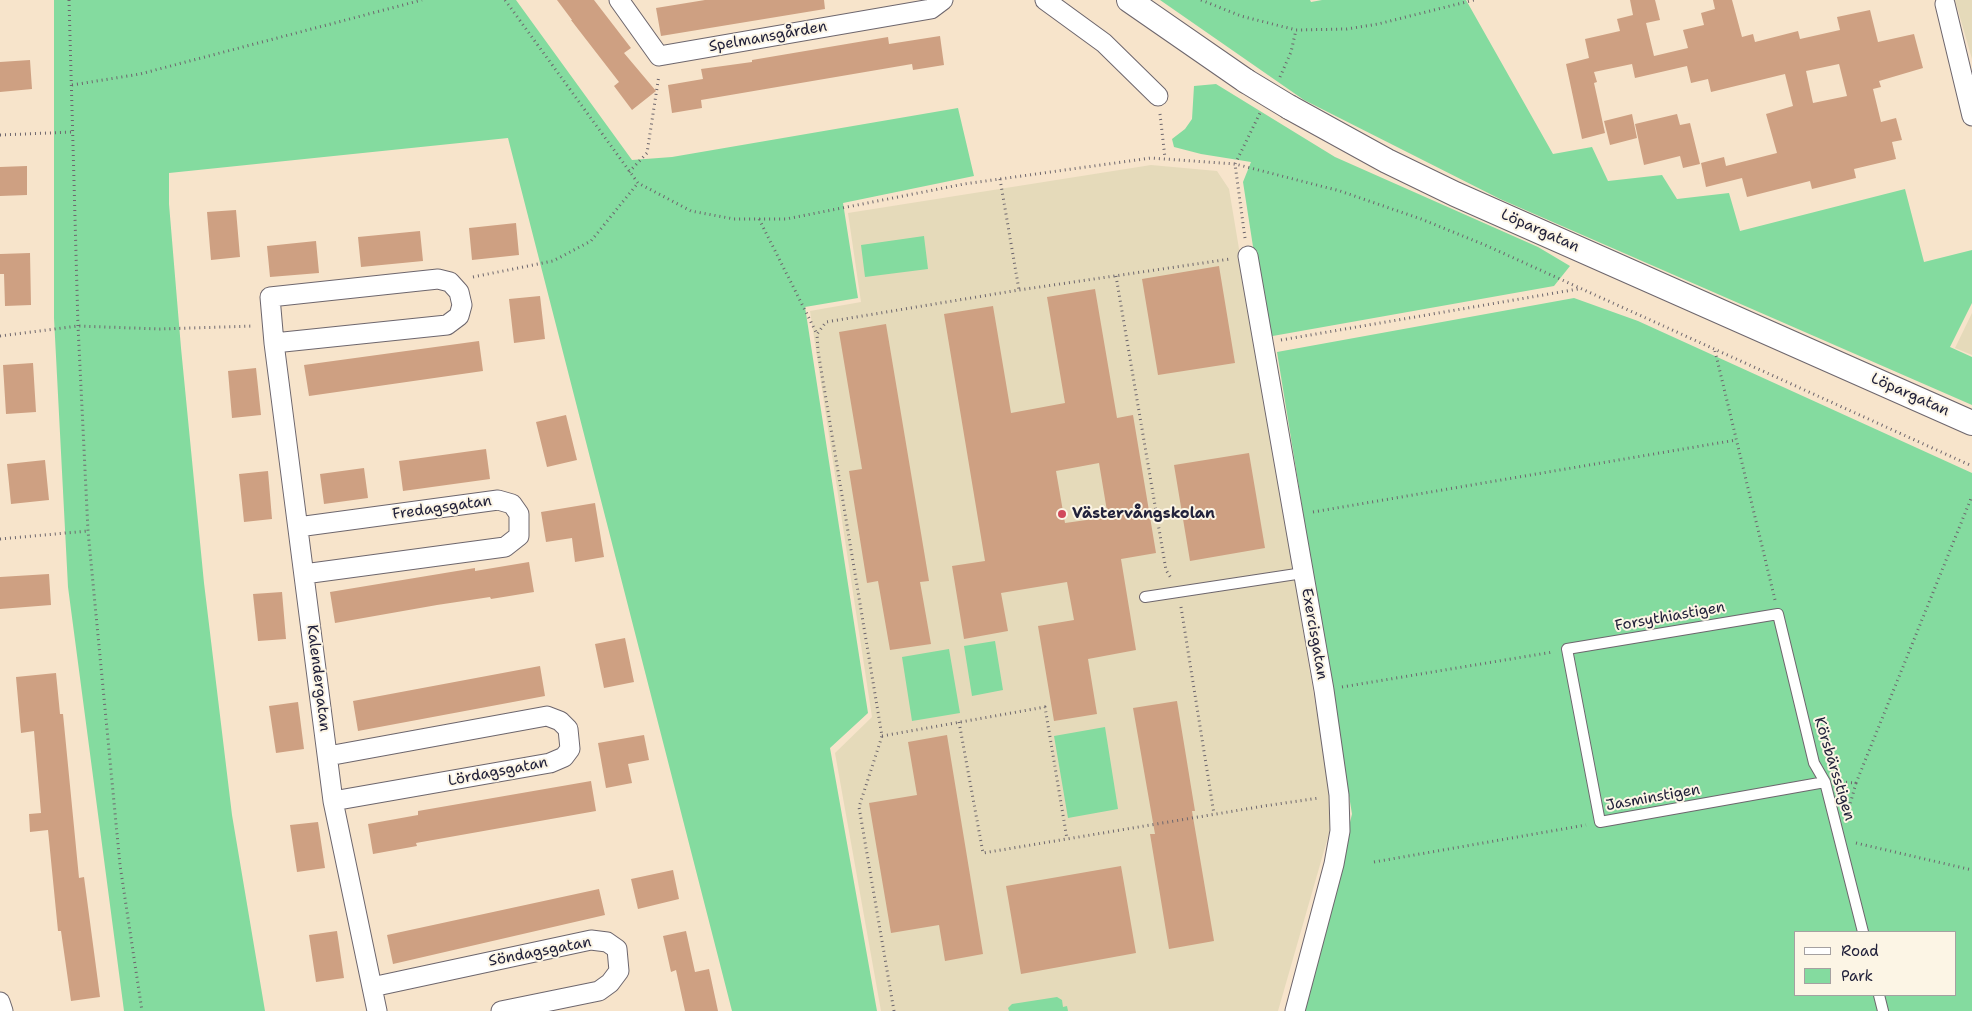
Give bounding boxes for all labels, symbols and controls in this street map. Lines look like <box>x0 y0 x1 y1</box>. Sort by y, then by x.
street label: Spelmansgården <box>708 18 828 56</box>
street label: Löpargatan <box>1498 206 1582 256</box>
street label: Löpargatan <box>1868 370 1952 420</box>
street label: Fredagsgatan <box>391 492 493 524</box>
place label: Västervångskolan <box>1072 505 1215 523</box>
marker: Västervångskolan <box>1056 508 1068 520</box>
street label: Exercisgatan <box>1297 587 1331 681</box>
street label: Forsythiastigen <box>1613 598 1727 636</box>
street label: Kalendergatan <box>303 624 333 732</box>
street label: Körsbärsstigen <box>1810 715 1858 823</box>
street label: Lördagsgatan <box>447 754 549 790</box>
street label: Jasminstigen <box>1604 781 1702 815</box>
legend <box>1794 931 1957 996</box>
street label: Söndagsgatan <box>487 933 593 971</box>
text: Road <box>1841 941 1879 961</box>
text: Park <box>1841 966 1873 986</box>

